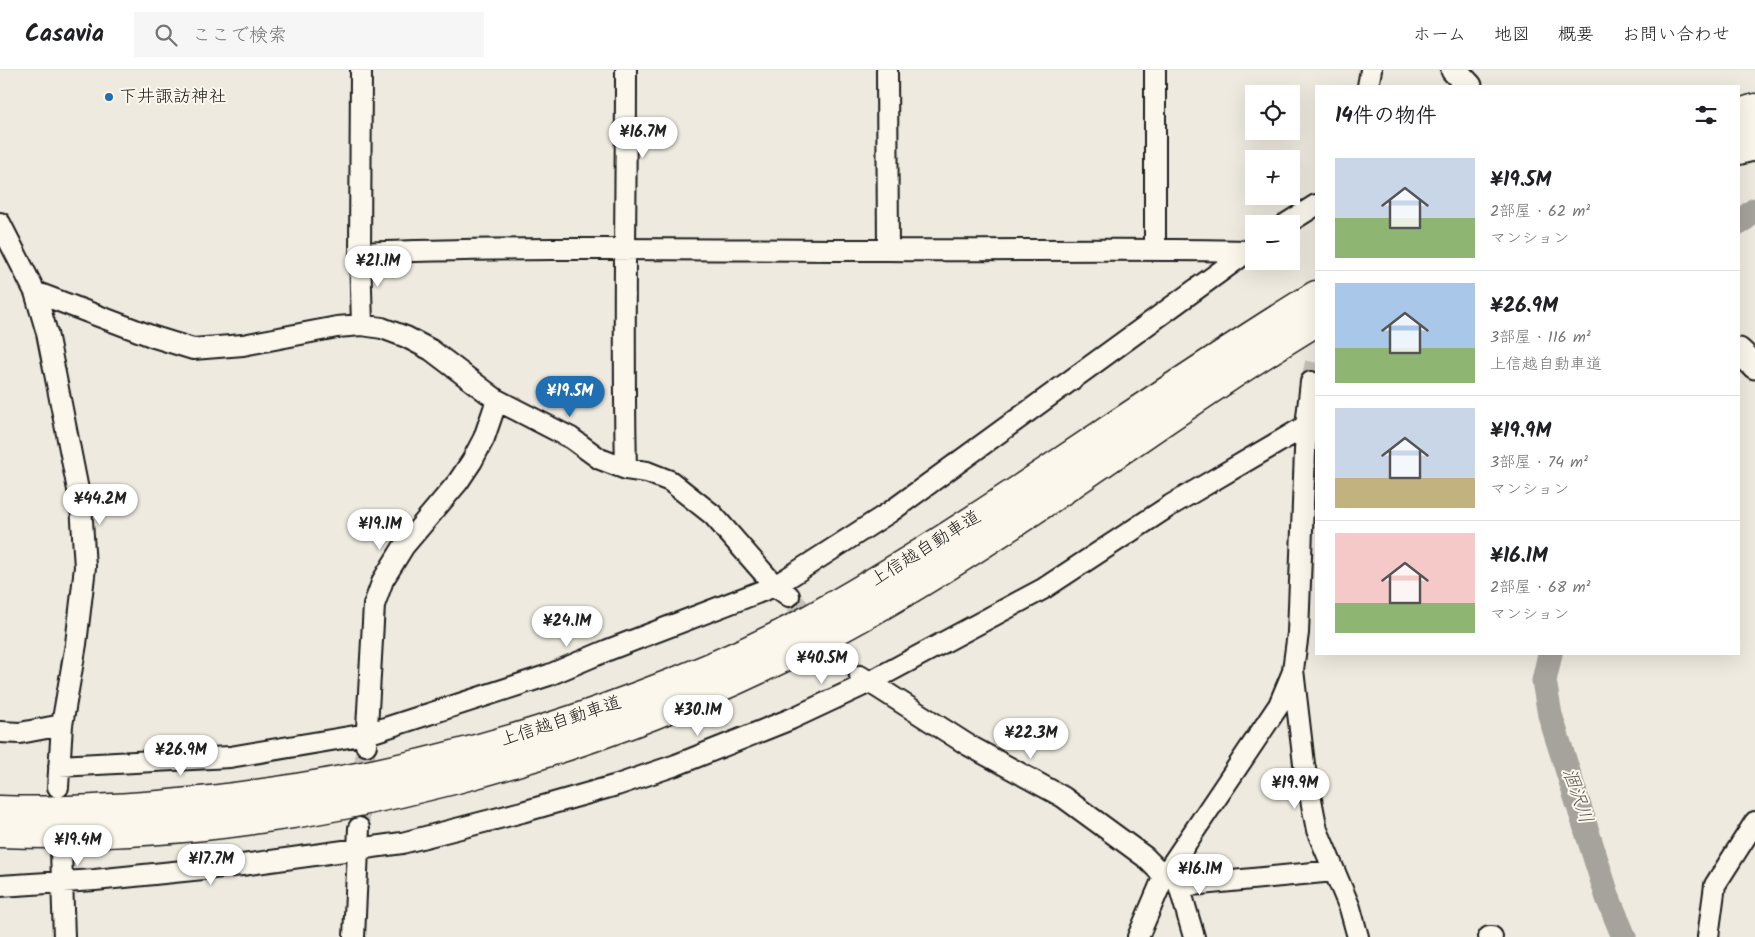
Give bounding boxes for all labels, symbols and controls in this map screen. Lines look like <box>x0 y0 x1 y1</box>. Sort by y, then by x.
search box <box>134 12 484 57</box>
text: Casavia <box>25 15 104 54</box>
icon: search <box>152 21 180 49</box>
text: ここで検索 <box>192 21 287 51</box>
text: ホーム <box>1413 21 1466 50</box>
text: 地図 <box>1494 21 1530 50</box>
text: 概要 <box>1558 21 1594 50</box>
text: お問い合わせ <box>1622 21 1730 50</box>
place label: 下井諏訪神社 <box>119 83 227 112</box>
map controls <box>1245 85 1300 270</box>
button: locate <box>1245 85 1300 140</box>
marker: 下井諏訪神社 <box>103 91 115 103</box>
text: 14件の物件 <box>1335 100 1437 133</box>
icon: filters <box>1692 101 1720 129</box>
pin: ¥16.7M <box>602 116 684 159</box>
text: ¥16.7M <box>620 120 666 145</box>
button: + <box>1245 150 1300 205</box>
text: ¥19.5M <box>1490 164 1551 197</box>
icon: home <box>1375 178 1435 238</box>
text: 2部屋 · 62 m² <box>1490 199 1590 224</box>
button: − <box>1245 215 1300 270</box>
text: マンション <box>1490 226 1569 251</box>
pin: ¥21.1M <box>337 246 419 288</box>
text: ¥21.1M <box>356 249 400 274</box>
text: ¥26.9M <box>1490 290 1558 323</box>
icon: home <box>1375 303 1435 363</box>
text: 3部屋 · 116 m² <box>1490 325 1591 350</box>
text: 上信越自動車道 <box>1490 352 1602 377</box>
pin: ¥19.5M <box>529 376 611 418</box>
text: ¥19.5M <box>547 379 593 404</box>
text: ¥19.9M <box>1490 415 1551 448</box>
icon: home <box>1375 428 1435 488</box>
text: 3部屋 · 74 m² <box>1490 450 1588 475</box>
text: マンション <box>1490 477 1569 502</box>
pin: ¥44.2M <box>59 484 141 526</box>
text: ¥44.2M <box>74 487 126 512</box>
street label: 上信越自動車道 <box>865 503 987 595</box>
pin: ¥19.1M <box>339 508 421 551</box>
text: ¥19.1M <box>358 512 402 537</box>
text: ¥16.1M <box>1490 540 1548 573</box>
icon: home <box>1375 553 1435 613</box>
text: 2部屋 · 68 m² <box>1490 575 1591 600</box>
text: マンション <box>1490 602 1569 627</box>
pin: ¥24.1M <box>526 606 608 648</box>
text: ¥24.1M <box>543 609 591 634</box>
pin: ¥40.5M <box>781 642 863 685</box>
text: ¥40.5M <box>797 646 847 671</box>
street label: 上信越自動車道 <box>497 689 625 755</box>
pin: ¥30.1M <box>657 694 739 737</box>
text: ¥30.1M <box>674 698 722 723</box>
pin: ¥22.3M <box>990 718 1072 760</box>
text: ¥22.3M <box>1004 721 1058 746</box>
pin: ¥26.9M <box>140 734 222 777</box>
text: ¥26.9M <box>155 738 207 763</box>
water label: 涸沢川 <box>1554 764 1600 828</box>
pin: ¥19.9M <box>1254 768 1336 810</box>
text: ¥19.9M <box>1272 771 1318 796</box>
pin: ¥19.4M <box>37 824 119 867</box>
text: ¥19.4M <box>54 828 102 853</box>
pin: ¥17.7M <box>170 844 252 886</box>
text: ¥17.7M <box>188 847 234 872</box>
pin: ¥16.1M <box>1159 854 1241 896</box>
text: ¥16.1M <box>1178 857 1222 882</box>

